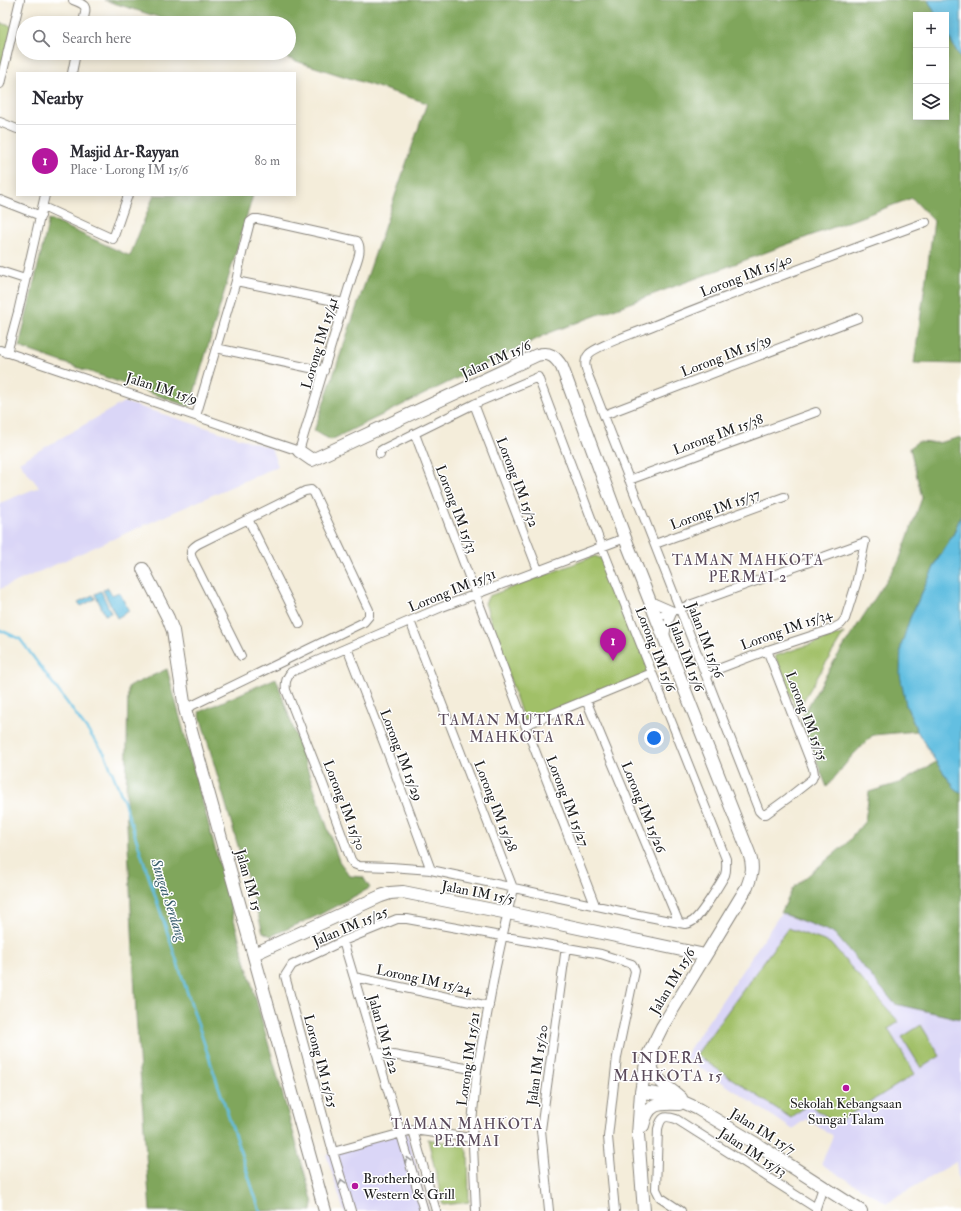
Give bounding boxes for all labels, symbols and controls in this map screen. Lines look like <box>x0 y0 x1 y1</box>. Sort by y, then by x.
map controls <box>913 12 949 120</box>
button: + <box>913 12 949 48</box>
search box <box>16 16 296 60</box>
icon: search <box>30 27 52 49</box>
text: Search here <box>62 29 131 48</box>
button: − <box>913 48 949 84</box>
button: layers <box>913 84 949 120</box>
text: Nearby <box>32 88 83 109</box>
text: Masjid Ar-Rayyan <box>70 143 179 162</box>
text: 1 <box>43 153 47 169</box>
text: 80 m <box>254 153 280 169</box>
text: Place · Lorong IM 15/6 <box>70 162 188 178</box>
street label: Lorong IM 15/40 <box>698 250 794 301</box>
street label: Lorong IM 15/41 <box>297 295 341 391</box>
street label: Lorong IM 15/39 <box>679 330 774 380</box>
street label: Jalan IM 15/6 <box>458 336 535 383</box>
street label: Jalan IM 15/9 <box>123 369 200 408</box>
street label: Lorong IM 15/38 <box>671 410 766 459</box>
street label: Lorong IM 15/32 <box>493 435 543 530</box>
street label: Lorong IM 15/33 <box>432 463 481 556</box>
street label: Lorong IM 15/37 <box>668 485 763 534</box>
district label: TAMAN MAHKOTA PERMAI 2 <box>672 551 824 587</box>
street label: Lorong IM 15/31 <box>406 565 498 616</box>
street label: Jalan IM 15/36 <box>683 599 728 681</box>
street label: Lorong IM 15/6 <box>632 604 680 695</box>
street label: Lorong IM 15/34 <box>738 605 835 654</box>
street label: Jalan IM 15/6 <box>665 617 708 695</box>
pin: 1 <box>600 628 626 661</box>
street label: Lorong IM 15/35 <box>782 669 832 764</box>
street label: Lorong IM 15/29 <box>376 707 427 803</box>
district label: TAMAN MUTIARA MAHKOTA <box>438 711 586 747</box>
your location <box>644 728 664 748</box>
street label: Lorong IM 15/27 <box>542 753 593 850</box>
street label: Lorong IM 15/30 <box>320 758 370 853</box>
street label: Lorong IM 15/28 <box>470 758 521 855</box>
street label: Lorong IM 15/26 <box>618 759 670 856</box>
street label: Jalan IM 15 <box>231 846 266 914</box>
water label: Sungai Serdang <box>146 855 191 945</box>
street label: Jalan IM 15/5 <box>439 877 516 908</box>
street label: Jalan IM 15/25 <box>309 903 391 950</box>
street label: Jalan IM 15/6 <box>645 944 699 1018</box>
street label: Lorong IM 15/24 <box>375 961 475 998</box>
street label: Jalan IM 15/22 <box>364 992 403 1076</box>
street label: Lorong IM 15/21 <box>453 1011 484 1107</box>
street label: Lorong IM 15/25 <box>300 1013 341 1110</box>
street label: Jalan IM 15/20 <box>523 1023 552 1108</box>
district label: INDERA MAHKOTA 15 <box>613 1048 723 1086</box>
marker: Sekolah Kebangsaan Sungai Talam <box>841 1083 851 1093</box>
place label: Sekolah Kebangsaan Sungai Talam <box>790 1095 902 1128</box>
street label: Jalan IM 15/7 <box>726 1104 799 1158</box>
district label: TAMAN MAHKOTA PERMAI <box>391 1115 543 1151</box>
street label: Jalan IM 15/13 <box>715 1124 790 1181</box>
one-way arrow <box>404 1157 413 1164</box>
place label: Brotherhood Western & Grill <box>362 1170 455 1203</box>
one-way arrow <box>338 1178 347 1185</box>
marker: Brotherhood Western & Grill <box>350 1181 360 1191</box>

